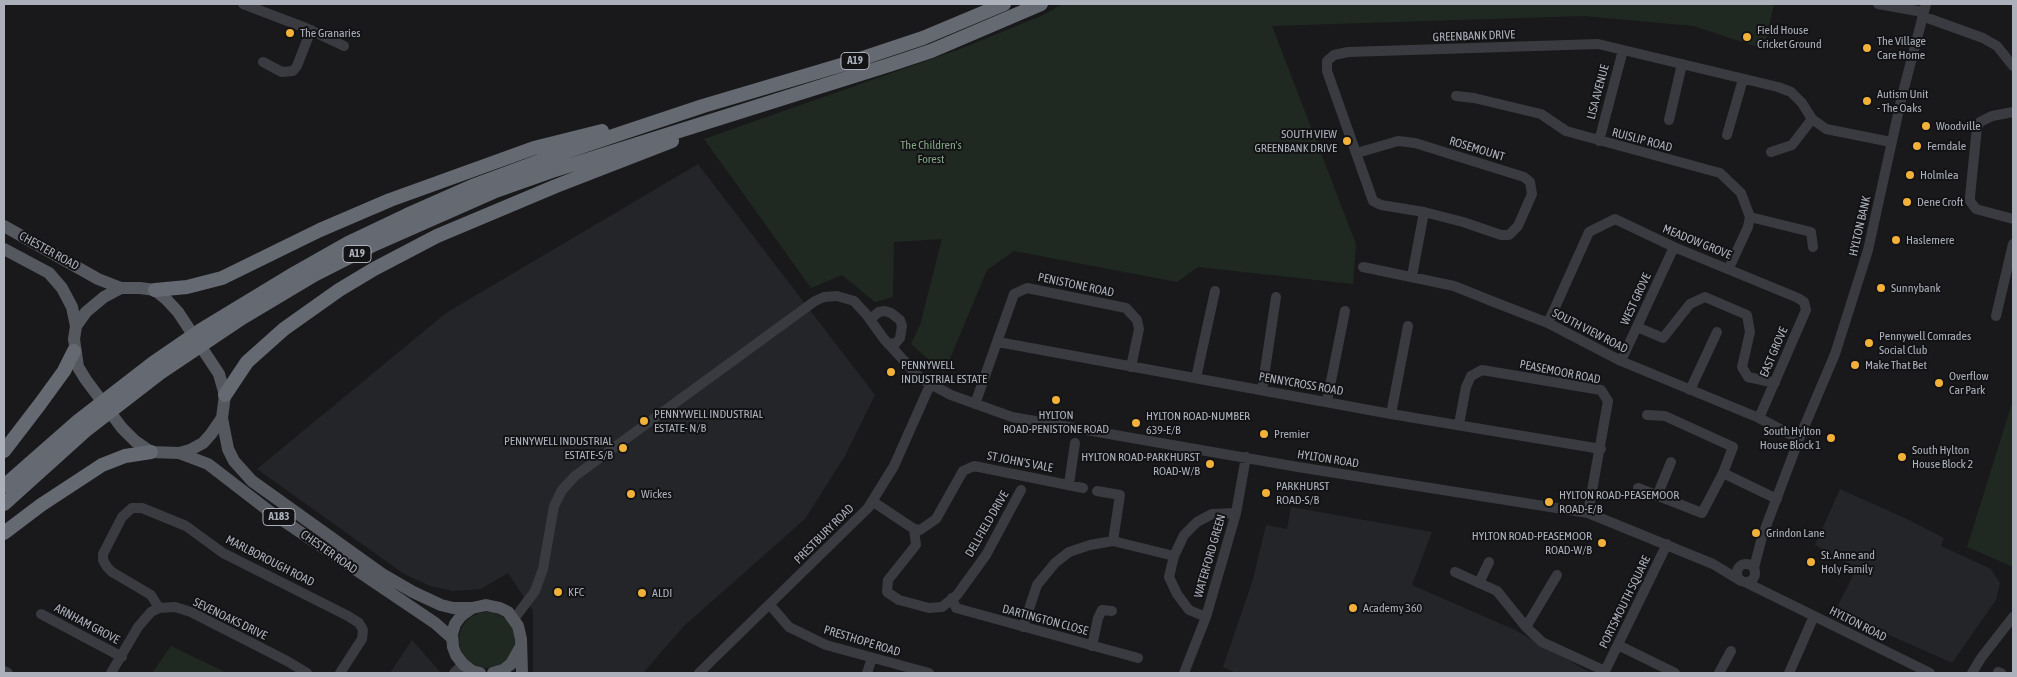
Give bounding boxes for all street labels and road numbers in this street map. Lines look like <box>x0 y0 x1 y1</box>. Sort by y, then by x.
street label: GREENBANK DRIVE <box>1432 27 1516 45</box>
road number: A19 <box>841 52 869 70</box>
street label: LISA AVENUE <box>1584 63 1612 121</box>
street label: RUISLIP ROAD <box>1610 125 1674 155</box>
street label: ROSEMOUNT <box>1447 134 1507 164</box>
street label: HYLTON BANK <box>1846 195 1874 257</box>
street label: MEADOW GROVE <box>1660 222 1734 262</box>
street label: CHESTER ROAD <box>17 229 81 273</box>
road number: A19 <box>343 245 371 262</box>
street label: PENISTONE ROAD <box>1037 270 1115 300</box>
street label: WEST GROVE <box>1618 271 1654 327</box>
street label: SOUTH VIEW ROAD <box>1550 306 1630 356</box>
street label: EAST GROVE <box>1757 325 1791 379</box>
street label: PEASEMOOR ROAD <box>1518 357 1602 387</box>
street label: PENNYCROSS ROAD <box>1258 369 1344 399</box>
street label: HYLTON ROAD <box>1296 447 1360 471</box>
street label: ST JOHN'S VALE <box>986 449 1054 475</box>
street label: DELLFIELD DRIVE <box>962 488 1012 560</box>
street label: PRESTBURY ROAD <box>791 501 857 567</box>
road number: A183 <box>263 508 295 526</box>
street label: WATERFORD GREEN <box>1191 513 1229 599</box>
street label: CHESTER ROAD <box>298 527 360 577</box>
street label: MARLBOROUGH ROAD <box>223 532 317 590</box>
street label: PORTSMOUTH SQUARE <box>1596 553 1654 651</box>
street label: SEVENOAKS DRIVE <box>191 595 269 643</box>
street label: ARNHAM GROVE <box>52 601 122 647</box>
street label: DARTINGTON CLOSE <box>1001 602 1089 638</box>
street label: HYLTON ROAD <box>1827 603 1889 645</box>
street label: PRESTHOPE ROAD <box>822 623 902 659</box>

